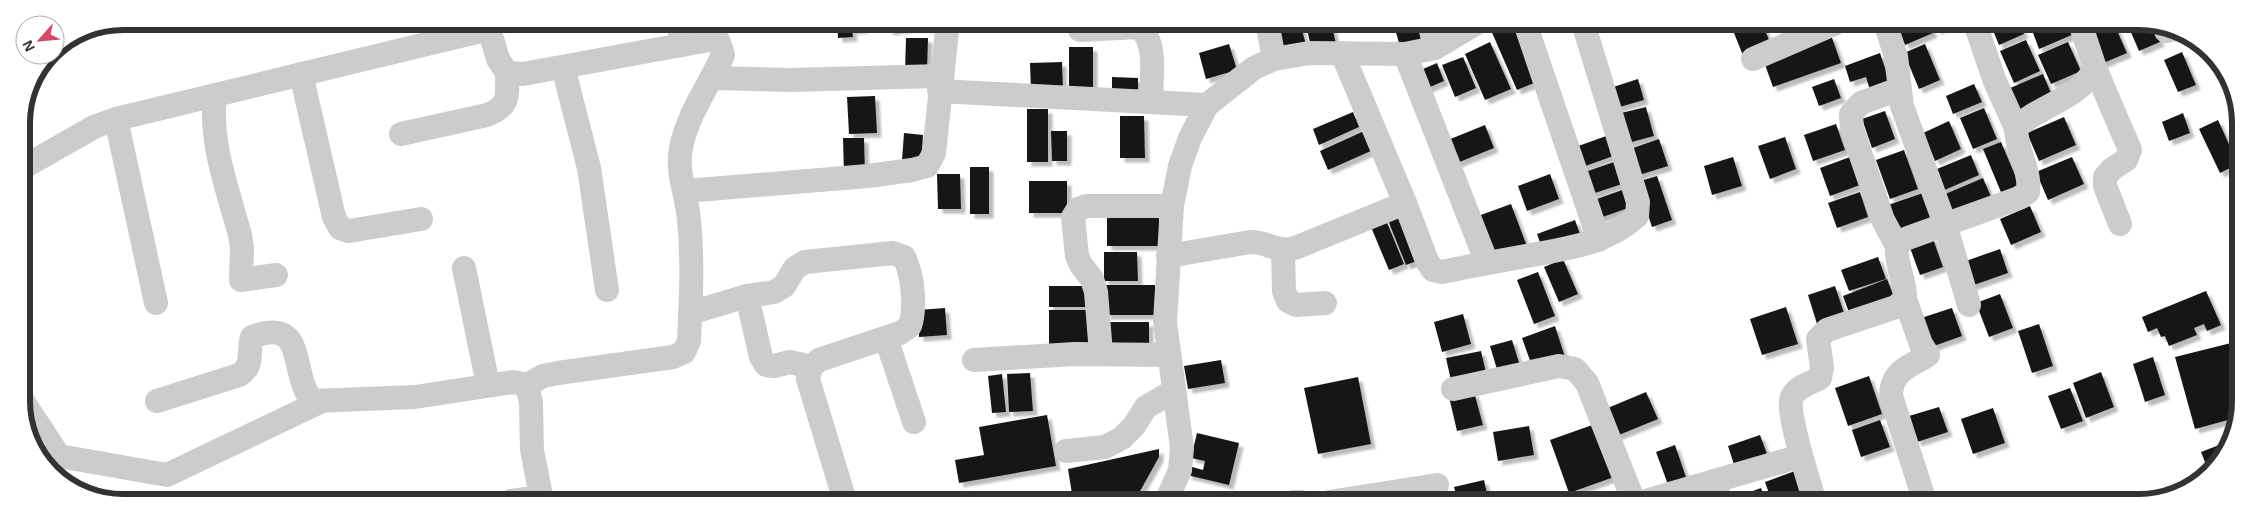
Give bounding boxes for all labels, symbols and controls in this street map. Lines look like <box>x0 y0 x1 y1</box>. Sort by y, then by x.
north arrow <box>15 15 65 65</box>
text: N <box>19 38 38 54</box>

